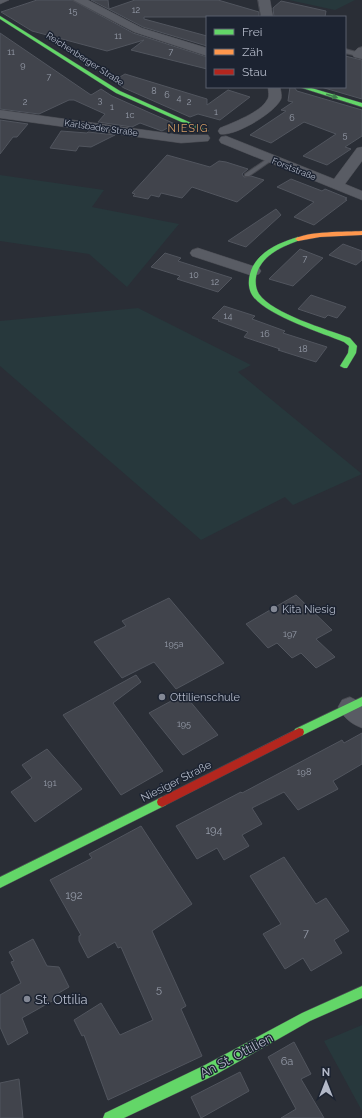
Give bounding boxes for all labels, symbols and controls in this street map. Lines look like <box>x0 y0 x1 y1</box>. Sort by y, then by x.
house number: 12 <box>132 5 141 15</box>
house number: 15 <box>69 6 77 16</box>
legend <box>206 16 346 88</box>
text: Frei <box>242 25 262 39</box>
street label: Reichenberger Straße <box>44 30 126 88</box>
house number: 11 <box>114 31 122 41</box>
text: Zäh <box>242 45 263 59</box>
house number: 11 <box>7 47 15 57</box>
house number: 7 <box>169 47 174 57</box>
house number: 9 <box>20 60 26 70</box>
text: Stau <box>242 65 267 79</box>
house number: 7 <box>47 72 52 82</box>
house number: 8 <box>151 86 157 96</box>
house number: 6 <box>164 90 170 100</box>
house number: 4 <box>177 93 182 103</box>
one-way arrow <box>326 93 338 99</box>
house number: 3 <box>98 95 103 105</box>
house number: 2 <box>23 97 28 107</box>
house number: 2 <box>187 97 192 107</box>
house number: 1 <box>110 102 114 112</box>
house number: 1 <box>214 107 218 117</box>
house number: 1c <box>126 110 134 120</box>
house number: 6 <box>289 113 295 123</box>
street label: Karlsbader Straße <box>64 118 139 138</box>
district label: NIESIG <box>167 122 209 135</box>
house number: 5 <box>343 130 348 140</box>
street label: Forststraße <box>271 156 318 183</box>
house number: 7 <box>303 254 308 264</box>
house number: 10 <box>189 270 199 280</box>
house number: 12 <box>211 277 220 287</box>
house number: 14 <box>224 311 232 321</box>
house number: 16 <box>260 329 270 339</box>
house number: 18 <box>298 344 308 354</box>
place label: Kita Niesig <box>282 603 336 616</box>
marker: Kita Niesig <box>269 604 279 614</box>
house number: 197 <box>283 629 297 639</box>
house number: 195a <box>165 639 184 649</box>
place label: Ottilienschule <box>170 691 241 704</box>
marker: Ottilienschule <box>157 692 167 702</box>
house number: 195 <box>177 719 191 729</box>
street label: Niesiger Straße <box>139 758 214 805</box>
house number: 198 <box>297 767 311 777</box>
house number: 191 <box>44 778 57 788</box>
house number: 194 <box>205 824 223 837</box>
house number: 192 <box>66 889 83 902</box>
house number: 7 <box>303 927 309 940</box>
house number: 5 <box>156 983 162 996</box>
place label: St. Ottilia <box>35 992 88 1007</box>
marker: St. Ottilia <box>22 994 32 1004</box>
street label: An St. Ottilien <box>197 1030 275 1081</box>
house number: 6a <box>281 1055 293 1068</box>
north arrow <box>306 1062 346 1102</box>
text: N <box>322 1066 330 1079</box>

